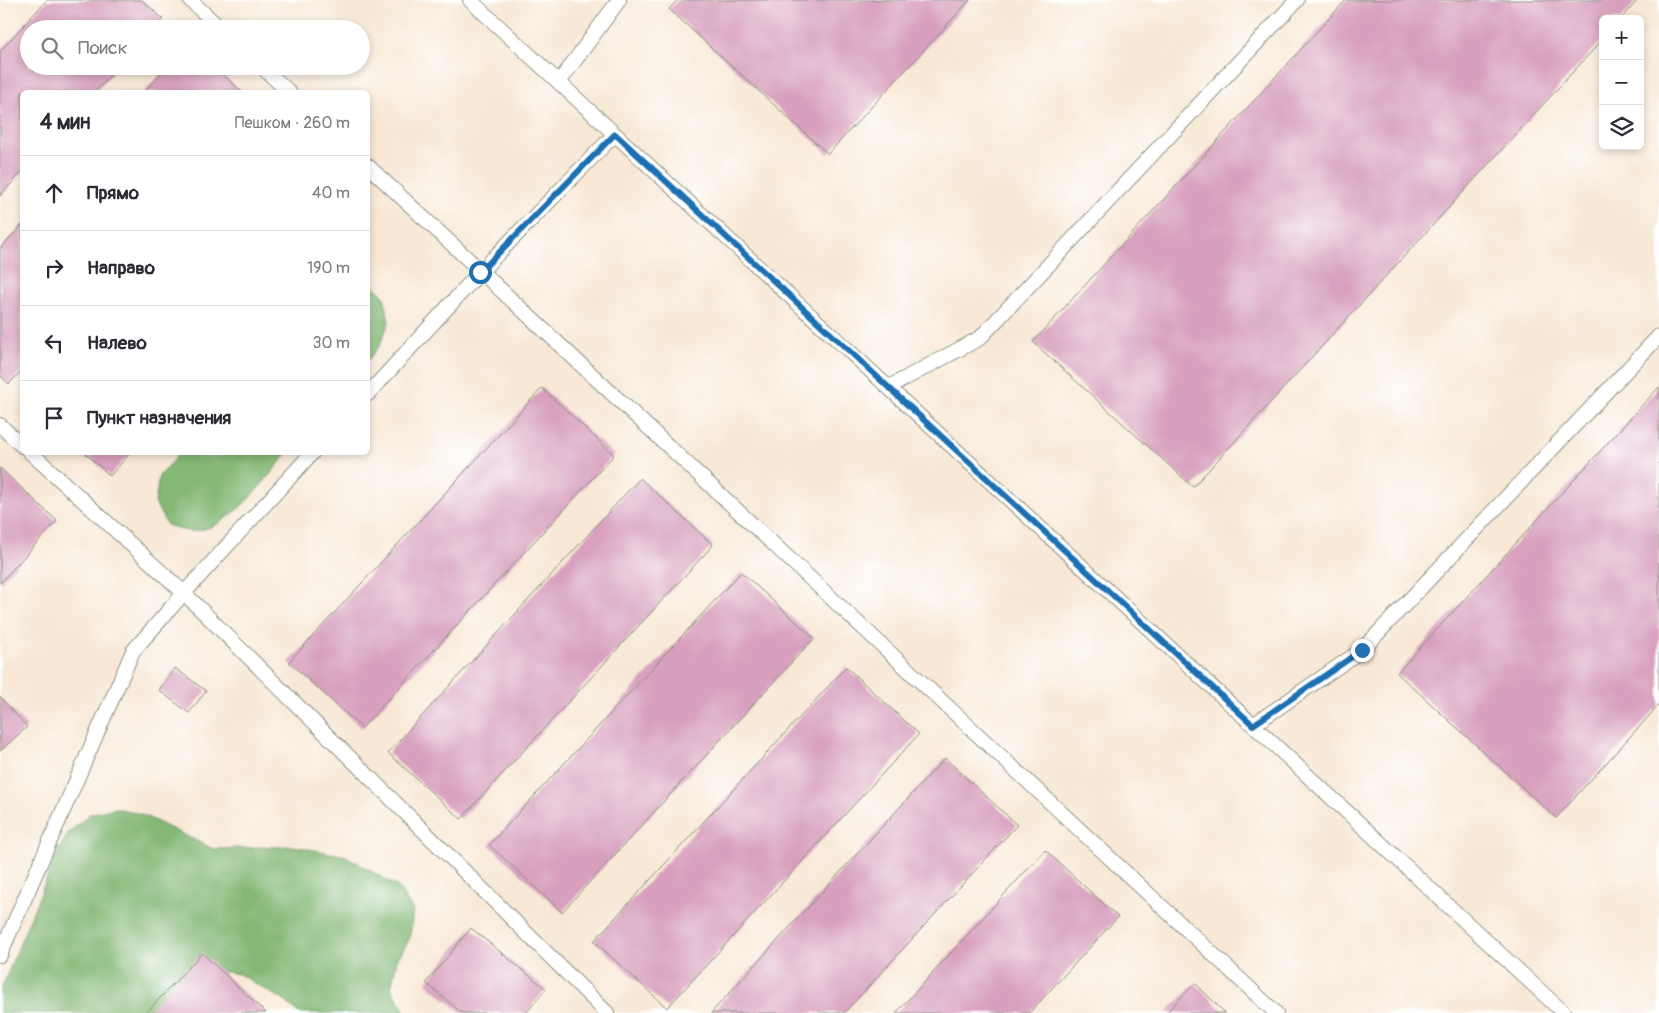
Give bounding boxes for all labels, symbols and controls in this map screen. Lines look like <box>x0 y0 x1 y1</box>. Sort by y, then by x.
map controls <box>1599 15 1644 150</box>
button: + <box>1599 15 1644 60</box>
search box <box>20 20 370 75</box>
icon: search <box>38 34 66 62</box>
text: Поиск <box>78 36 128 60</box>
button: − <box>1599 60 1644 105</box>
button: layers <box>1599 105 1644 150</box>
text: 4 мин <box>40 109 90 136</box>
text: Пешком · 260 m <box>235 113 350 133</box>
icon: ahead <box>40 179 68 207</box>
text: Прямо <box>87 181 139 205</box>
text: 40 m <box>312 183 350 203</box>
icon: right <box>40 254 68 282</box>
text: Направо <box>87 256 155 280</box>
text: 190 m <box>307 258 350 278</box>
route start <box>469 261 492 284</box>
icon: left <box>40 329 68 357</box>
text: Налево <box>87 331 147 355</box>
text: 30 m <box>312 333 350 353</box>
icon: arrive <box>40 404 68 432</box>
text: Пункт назначения <box>87 406 231 430</box>
route end <box>1351 639 1374 662</box>

